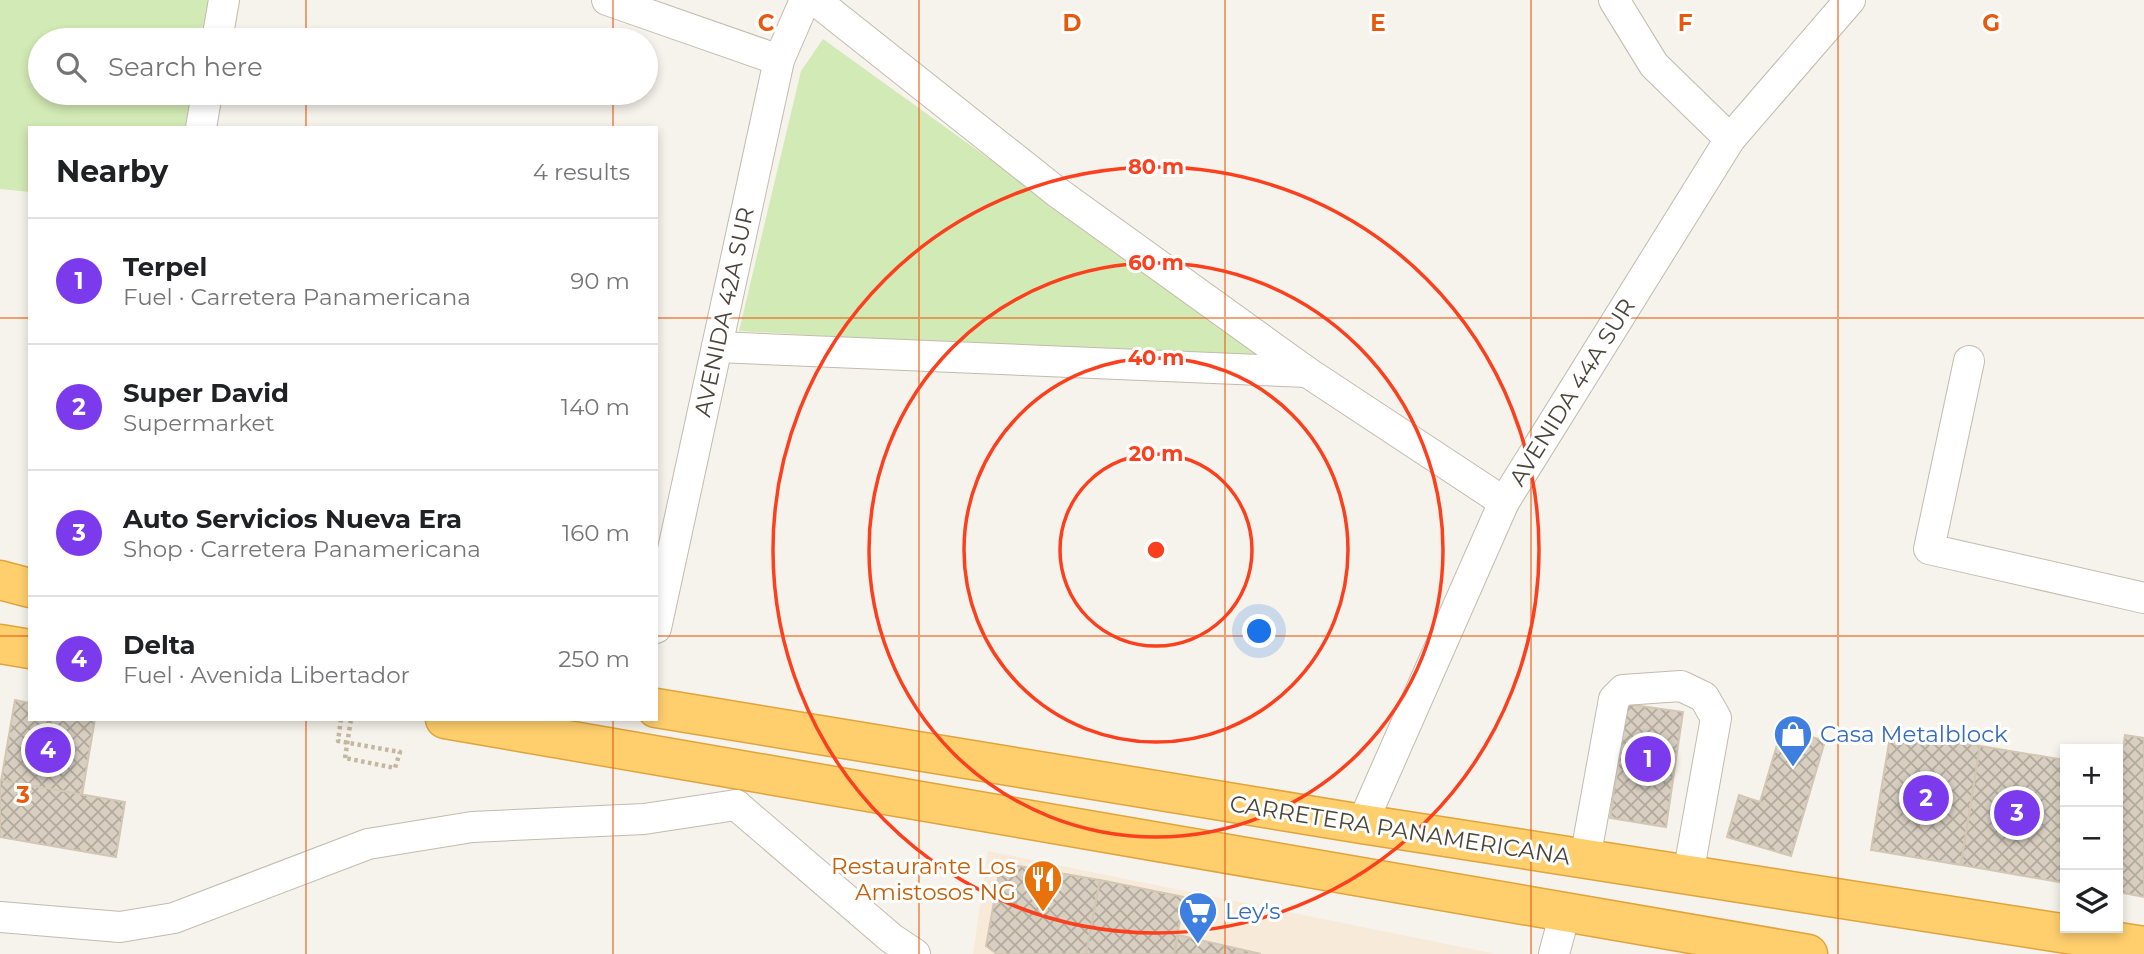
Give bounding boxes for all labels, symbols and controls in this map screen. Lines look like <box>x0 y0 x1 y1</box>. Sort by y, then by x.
text: C <box>758 9 775 37</box>
text: D <box>1063 9 1082 37</box>
text: E <box>1370 9 1386 37</box>
text: F <box>1678 9 1693 37</box>
text: G <box>1982 9 2000 37</box>
search box <box>28 28 658 105</box>
icon: search <box>52 48 90 86</box>
text: Search here <box>108 51 263 83</box>
text: Nearby <box>56 153 168 190</box>
text: 80 m <box>1128 154 1184 179</box>
text: 4 results <box>533 158 630 186</box>
street label: AVENIDA 42A SUR <box>688 205 760 419</box>
text: 60 m <box>1128 250 1184 275</box>
text: Terpel <box>123 251 207 283</box>
text: 1 <box>74 267 84 295</box>
text: 90 m <box>570 267 630 295</box>
text: Fuel · Carretera Panamericana <box>123 283 471 311</box>
street label: AVENIDA 44A SUR <box>1503 293 1641 491</box>
text: 40 m <box>1128 345 1184 370</box>
text: Super David <box>123 377 289 409</box>
text: 2 <box>72 393 86 421</box>
text: 140 m <box>561 393 630 421</box>
text: Supermarket <box>123 409 275 437</box>
text: 20 m <box>1129 441 1183 466</box>
text: Auto Servicios Nueva Era <box>123 503 462 535</box>
text: 3 <box>72 519 86 547</box>
text: 160 m <box>562 519 630 547</box>
text: Shop · Carretera Panamericana <box>123 535 481 563</box>
centre of rings <box>1144 538 1168 562</box>
your location <box>1242 614 1276 648</box>
text: Delta <box>123 629 196 661</box>
text: 4 <box>71 645 87 673</box>
text: 250 m <box>558 645 630 673</box>
text: Fuel · Avenida Libertador <box>123 661 410 689</box>
shop icon: Casa Metalblock <box>1772 713 1814 768</box>
place label: Casa Metalblock <box>1820 720 2008 748</box>
pin: 4 <box>25 724 71 776</box>
pin: 1 <box>1625 733 1671 785</box>
map controls <box>2060 744 2123 933</box>
button: + <box>2060 744 2123 807</box>
pin: 2 <box>1903 772 1949 824</box>
text: 3 <box>15 781 30 809</box>
pin: 3 <box>1994 787 2040 839</box>
street label: CARRETERA PANAMERICANA <box>1228 789 1573 871</box>
button: − <box>2060 807 2123 870</box>
place label: Restaurante Los Amistosos NG <box>831 852 1016 906</box>
restaurant icon: Restaurante Los Amistosos NG <box>1022 858 1064 913</box>
button: layers <box>2060 870 2123 933</box>
supermarket icon: Ley's <box>1177 890 1219 945</box>
place label: Ley's <box>1225 897 1280 925</box>

